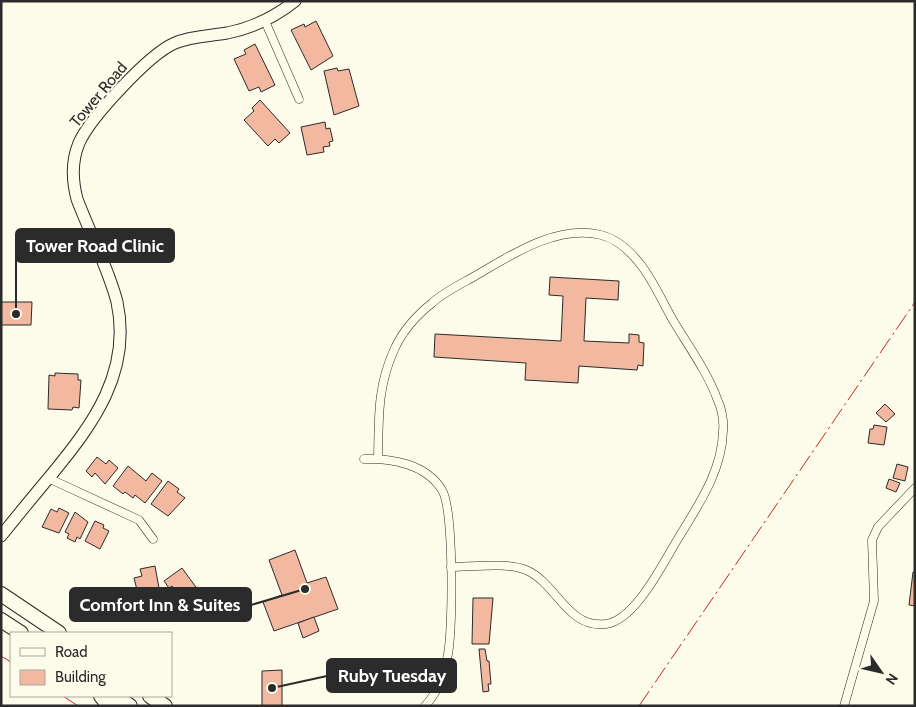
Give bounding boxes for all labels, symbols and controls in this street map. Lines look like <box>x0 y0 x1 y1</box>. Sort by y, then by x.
street label: Tower Road <box>66 58 131 131</box>
callout: Tower Road Clinic <box>16 229 174 262</box>
text: Tower Road Clinic <box>26 235 164 257</box>
callout: Comfort Inn & Suites <box>70 588 251 621</box>
text: Comfort Inn & Suites <box>80 594 241 616</box>
legend <box>10 632 172 697</box>
text: Road <box>55 643 88 661</box>
north arrow <box>856 647 906 697</box>
callout: Ruby Tuesday <box>327 659 456 692</box>
text: Ruby Tuesday <box>338 665 447 687</box>
text: Building <box>55 668 106 686</box>
text: N <box>882 670 902 688</box>

